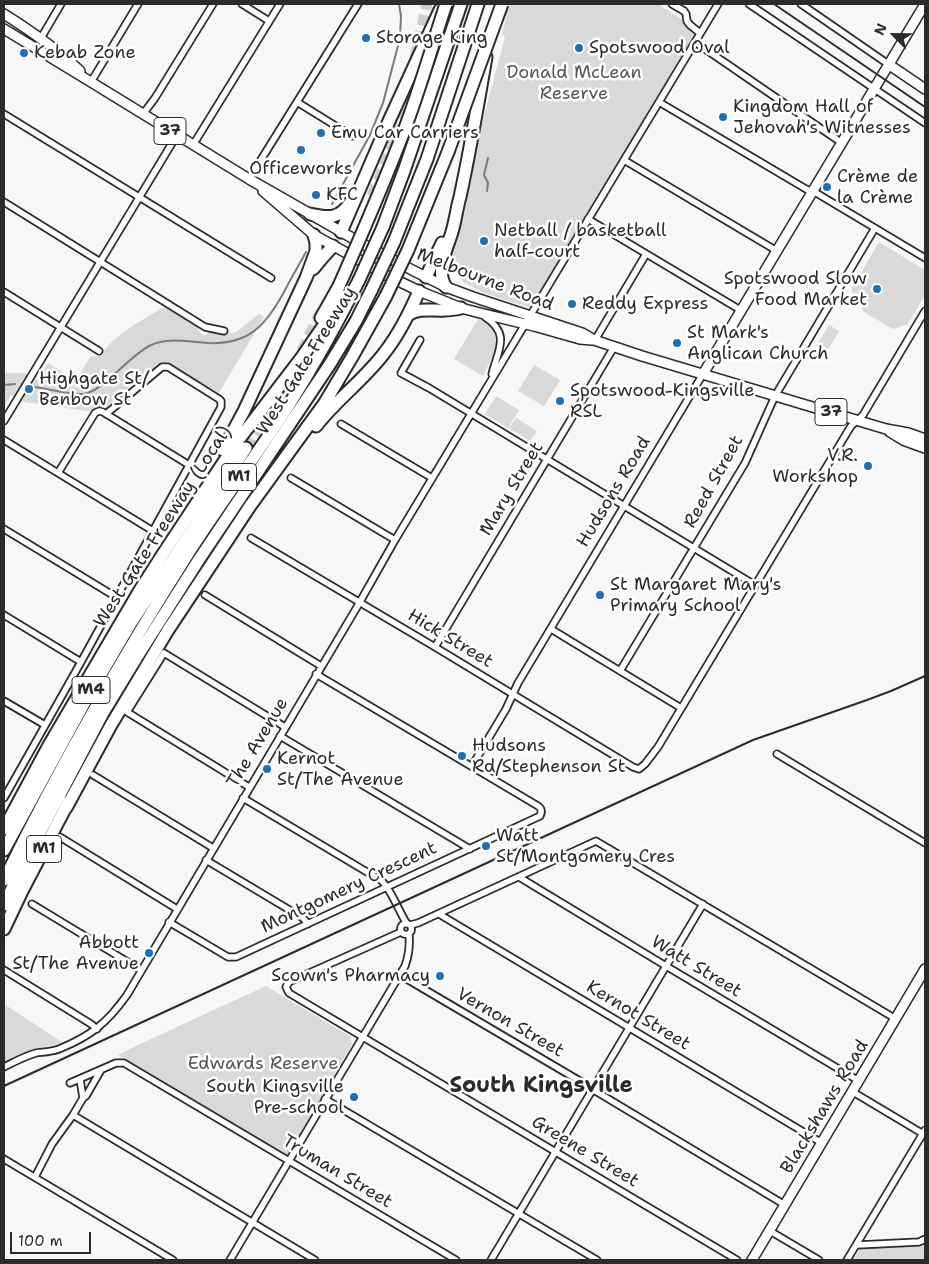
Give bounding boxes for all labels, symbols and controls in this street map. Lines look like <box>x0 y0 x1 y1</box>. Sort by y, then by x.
north arrow <box>869 10 919 60</box>
text: N <box>870 21 891 38</box>
place label: Storage King <box>376 27 488 49</box>
marker: Storage King <box>360 32 372 44</box>
place label: Spotswood Oval <box>589 37 730 59</box>
place label: Kebab Zone <box>34 42 136 64</box>
marker: Spotswood Oval <box>573 42 585 54</box>
marker: Kebab Zone <box>18 47 30 59</box>
park label: Donald McLean Reserve <box>507 62 641 104</box>
place label: Kingdom Hall of Jehovah's Witnesses <box>733 96 911 138</box>
marker: Kingdom Hall of Jehovah's Witnesses <box>717 111 729 123</box>
road number: 37 <box>154 118 186 144</box>
place label: Emu Car Carriers <box>331 122 479 144</box>
marker: Emu Car Carriers <box>315 127 327 139</box>
marker: Officeworks <box>295 144 307 156</box>
place label: Officeworks <box>249 158 353 180</box>
place label: Crème de la Crème <box>837 166 918 208</box>
marker: Crème de la Crème <box>821 181 833 193</box>
place label: KFC <box>326 184 358 206</box>
marker: KFC <box>310 189 322 201</box>
place label: Netball / basketball half-court <box>494 220 666 262</box>
marker: Netball / basketball half-court <box>478 235 490 247</box>
street label: Melbourne Road <box>414 244 556 316</box>
place label: Spotswood Slow Food Market <box>724 268 867 310</box>
street label: West Gate Freeway <box>253 283 361 439</box>
marker: Spotswood Slow Food Market <box>871 283 883 295</box>
place label: Reddy Express <box>582 293 709 315</box>
marker: Reddy Express <box>566 298 578 310</box>
place label: St Mark's Anglican Church <box>687 322 829 364</box>
marker: St Mark's Anglican Church <box>671 337 683 349</box>
place label: Highgate St/ Benbow St <box>39 368 148 410</box>
place label: Spotswood-Kingsville RSL <box>570 380 754 422</box>
marker: Highgate St/ Benbow St <box>23 383 35 395</box>
marker: Spotswood-Kingsville RSL <box>554 395 566 407</box>
road number: 37 <box>815 398 847 426</box>
street label: West Gate Freeway (Local) <box>90 422 236 632</box>
street label: Reed Street <box>680 432 748 532</box>
street label: Hudsons Road <box>572 433 656 551</box>
street label: Mary Street <box>476 438 548 540</box>
place label: V.R. Workshop <box>772 445 858 488</box>
marker: V.R. Workshop <box>862 460 874 472</box>
road number: M1 <box>222 464 256 491</box>
place label: St Margaret Mary's Primary School <box>610 574 781 616</box>
marker: St Margaret Mary's Primary School <box>594 589 606 601</box>
street label: Hick Street <box>403 605 497 673</box>
road number: M4 <box>72 676 110 704</box>
street label: The Avenue <box>223 694 293 792</box>
place label: Hudsons Rd/Stephenson St <box>472 735 626 778</box>
place label: Kernot St/The Avenue <box>277 748 404 791</box>
marker: Hudsons Rd/Stephenson St <box>456 750 468 762</box>
marker: Kernot St/The Avenue <box>261 763 273 775</box>
place label: Watt St/Montgomery Cres <box>496 825 675 868</box>
road number: M1 <box>27 836 62 862</box>
street label: Montgomery Crescent <box>258 838 440 938</box>
marker: Watt St/Montgomery Cres <box>480 840 492 852</box>
street label: Watt Street <box>647 931 745 1003</box>
place label: Abbott St/The Avenue <box>12 932 139 974</box>
marker: Abbott St/The Avenue <box>143 947 155 959</box>
place label: Scown's Pharmacy <box>271 965 430 987</box>
marker: Scown's Pharmacy <box>434 970 446 982</box>
street label: Kernot Street <box>582 977 694 1055</box>
street label: Vernon Street <box>452 984 568 1062</box>
street label: Blackshaws Road <box>777 1036 873 1178</box>
park label: Edwards Reserve <box>188 1053 338 1075</box>
district label: South Kingsville <box>449 1073 633 1099</box>
place label: South Kingsville Pre-school <box>206 1076 344 1118</box>
marker: South Kingsville Pre-school <box>348 1091 360 1103</box>
street label: Greene Street <box>527 1111 643 1193</box>
street label: Truman Street <box>278 1131 396 1213</box>
scale bar <box>12 1222 94 1254</box>
text: 100 m <box>18 1231 63 1251</box>

